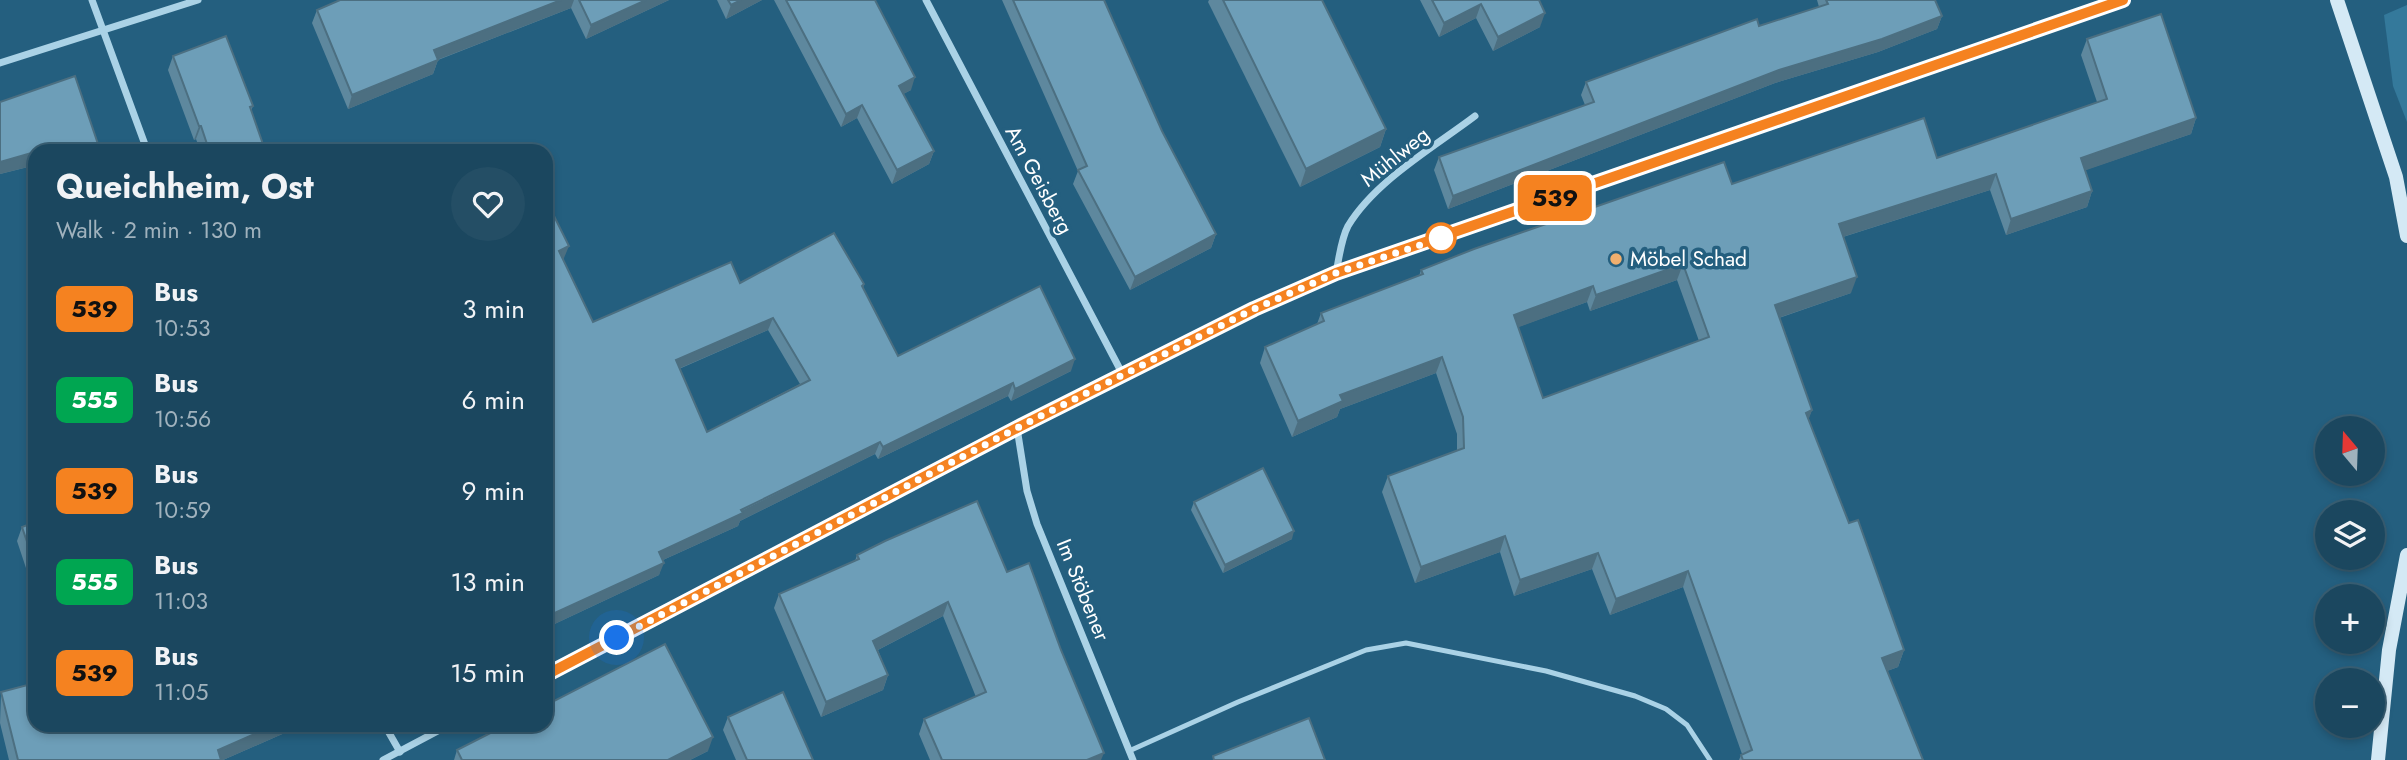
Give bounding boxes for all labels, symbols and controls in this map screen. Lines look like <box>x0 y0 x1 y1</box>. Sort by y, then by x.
street label: Am Geisberg <box>998 120 1080 240</box>
street label: Mühlweg <box>1354 120 1436 194</box>
text: Queichheim, Ost <box>56 163 314 210</box>
button: heart <box>451 167 525 241</box>
line badge: 539 <box>1515 175 1595 221</box>
text: 539 <box>1532 180 1578 215</box>
text: Walk · 2 min · 130 m <box>56 213 262 247</box>
unlabelled marker <box>1426 223 1456 253</box>
place label: Möbel Schad <box>1630 244 1747 274</box>
marker: Möbel Schad <box>1608 251 1624 267</box>
text: Bus <box>154 273 198 311</box>
text: 3 min <box>462 290 525 328</box>
text: 539 <box>71 291 118 326</box>
text: 10:53 <box>154 311 211 345</box>
text: Bus <box>154 364 198 402</box>
text: 6 min <box>462 381 525 419</box>
text: 555 <box>71 382 118 417</box>
text: 10:56 <box>154 402 211 436</box>
north arrow <box>2315 416 2385 486</box>
map controls <box>2315 416 2385 738</box>
text: Bus <box>154 455 198 493</box>
text: 9 min <box>462 472 525 510</box>
text: 539 <box>71 473 118 508</box>
text: 10:59 <box>154 493 211 527</box>
button: layers <box>2315 500 2385 570</box>
street label: Im Stöbener <box>1049 534 1117 646</box>
text: Bus <box>154 546 198 584</box>
text: 13 min <box>451 563 525 601</box>
text: 555 <box>71 564 118 599</box>
text: 11:03 <box>154 584 208 618</box>
button: + <box>2315 584 2385 654</box>
your location <box>599 620 634 655</box>
text: Bus <box>154 637 198 675</box>
text: 15 min <box>450 654 525 692</box>
text: 539 <box>71 655 118 690</box>
button: − <box>2315 668 2385 738</box>
text: 11:05 <box>154 675 208 709</box>

